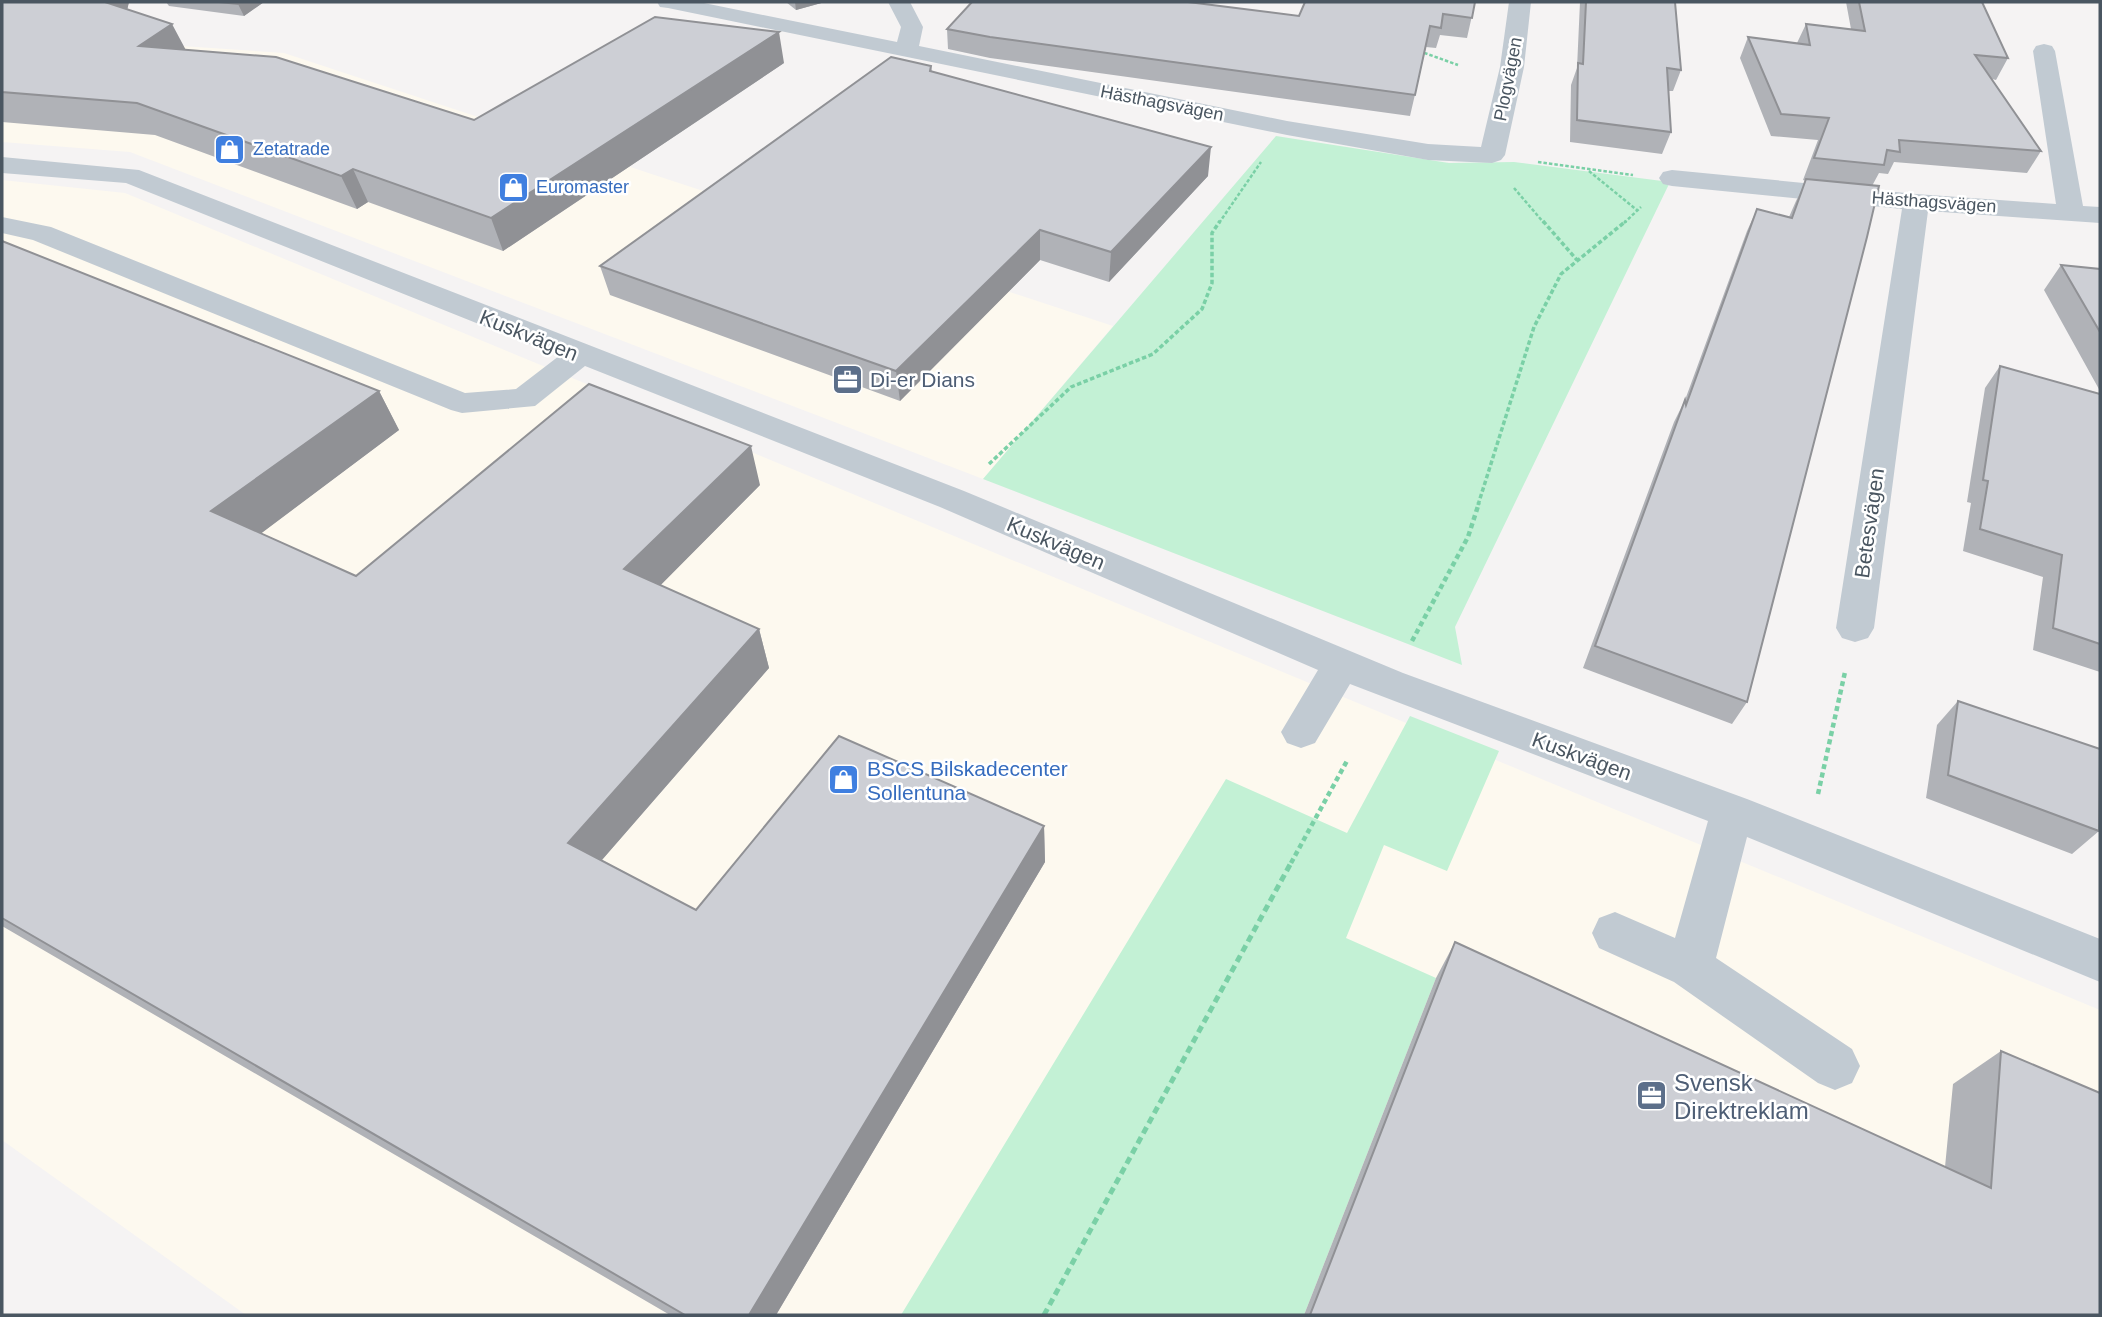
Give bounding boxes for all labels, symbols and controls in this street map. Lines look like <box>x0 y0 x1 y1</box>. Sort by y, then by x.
street label: Plogvägen <box>1490 35 1526 123</box>
street label: Hästhagsvägen <box>1099 81 1225 125</box>
shop icon: Zetatrade <box>213 132 247 166</box>
place label: Zetatrade <box>253 139 330 159</box>
shop icon: Euromaster <box>496 170 530 204</box>
place label: Euromaster <box>536 177 629 197</box>
street label: Hästhagsvägen <box>1871 188 1997 216</box>
street label: Kuskvägen <box>477 305 581 365</box>
office icon: Di-er Dians <box>830 362 864 396</box>
place label: Di-er Dians <box>870 368 975 391</box>
street label: Betesvägen <box>1850 466 1888 580</box>
street label: Kuskvägen <box>1004 512 1108 574</box>
street label: Kuskvägen <box>1529 727 1635 785</box>
place label: BSCS Bilskadecenter Sollentuna <box>867 757 1068 804</box>
shop icon: BSCS Bilskadecenter Sollentuna <box>827 763 861 797</box>
place label: Svensk Direktreklam <box>1674 1069 1809 1124</box>
office icon: Svensk Direktreklam <box>1634 1079 1668 1113</box>

